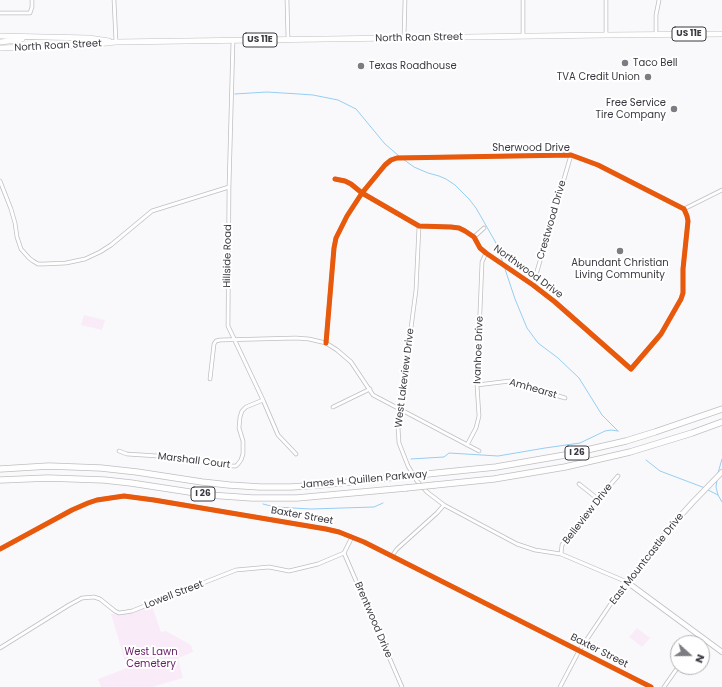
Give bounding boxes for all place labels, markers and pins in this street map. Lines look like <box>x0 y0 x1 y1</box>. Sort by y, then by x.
place label: Taco Bell <box>633 57 678 69</box>
marker: Taco Bell <box>620 58 630 68</box>
place label: Texas Roadhouse <box>369 60 457 72</box>
marker: Texas Roadhouse <box>356 61 366 71</box>
place label: TVA Credit Union <box>557 71 640 83</box>
marker: TVA Credit Union <box>643 72 653 82</box>
place label: Free Service Tire Company <box>596 97 666 120</box>
marker: Free Service Tire Company <box>669 104 679 114</box>
marker: Abundant Christian Living Community <box>615 246 625 256</box>
place label: Abundant Christian Living Community <box>571 257 669 280</box>

